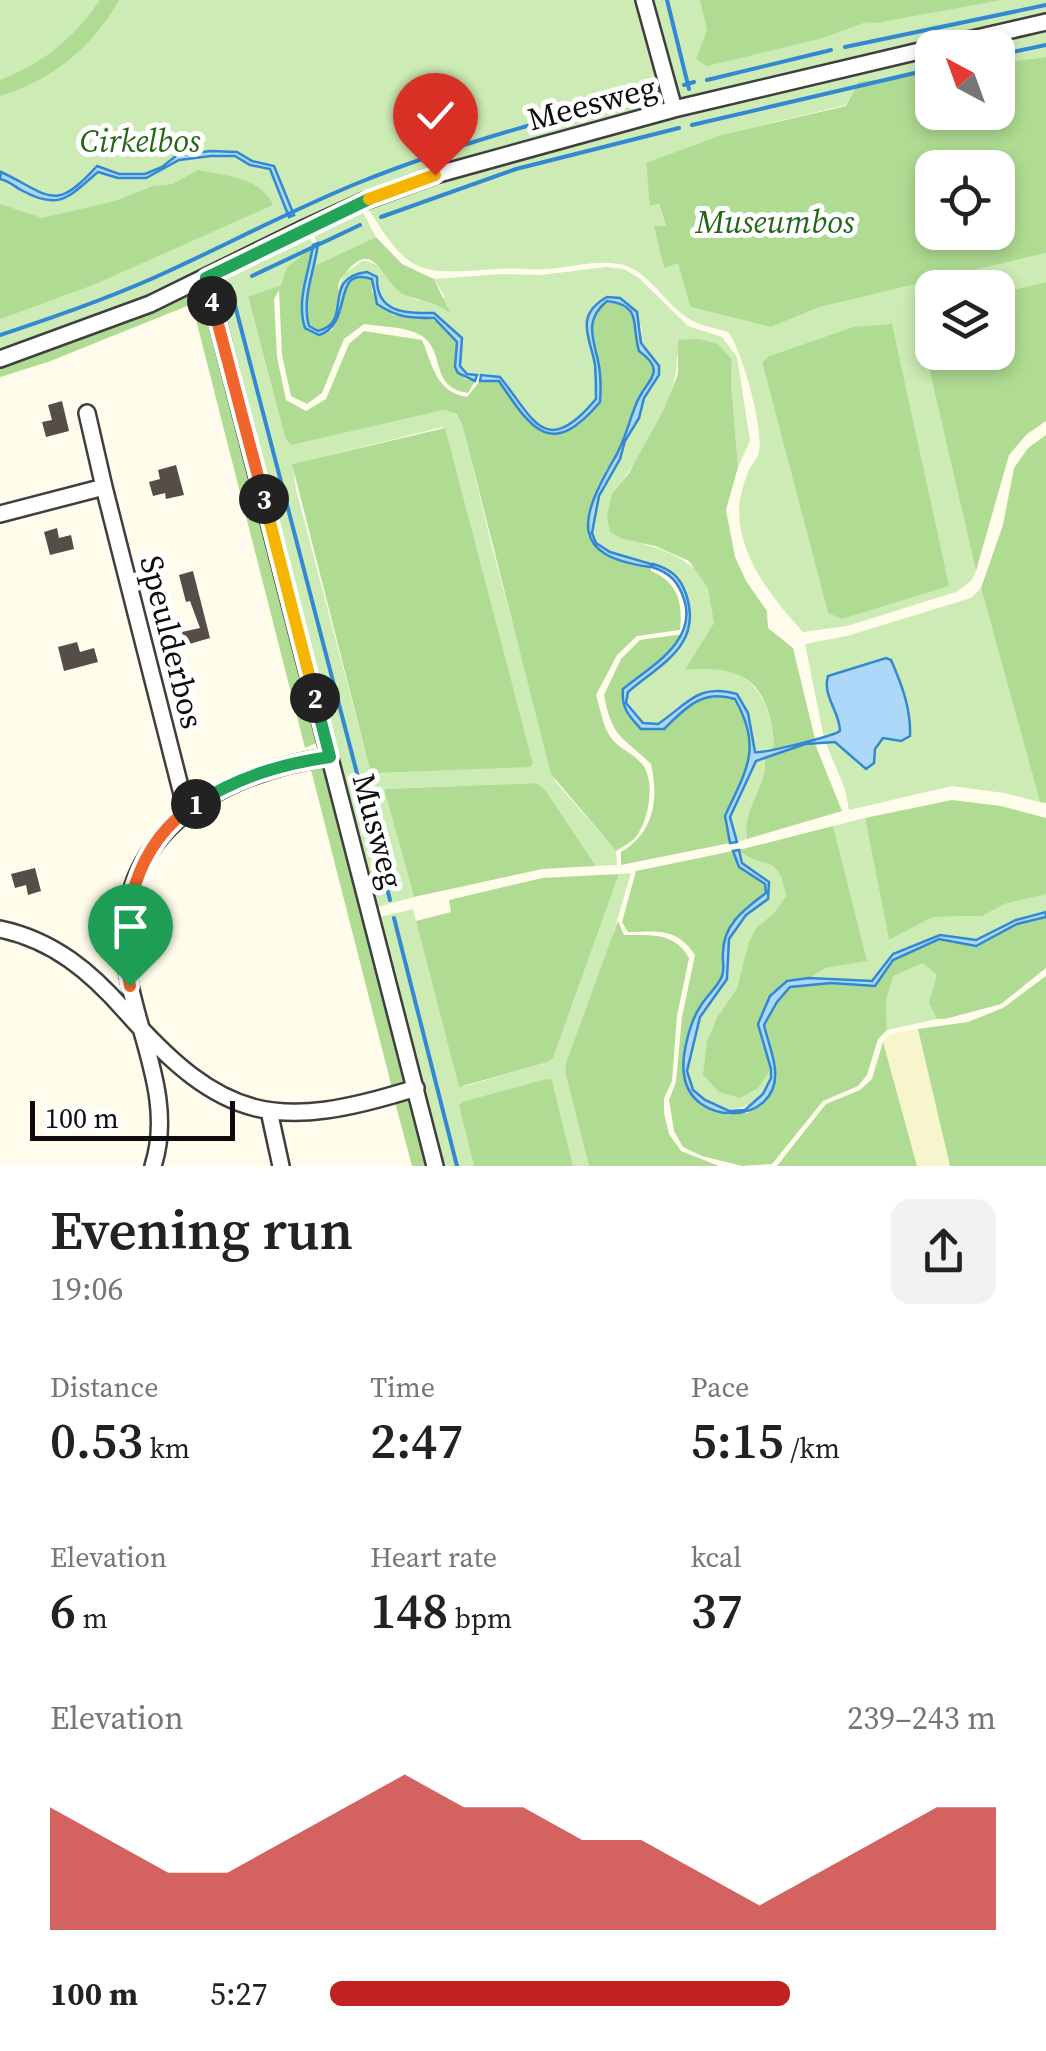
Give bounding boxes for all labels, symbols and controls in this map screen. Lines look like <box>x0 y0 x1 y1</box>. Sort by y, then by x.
north arrow <box>915 30 1015 130</box>
map controls <box>915 30 1015 370</box>
street label: Meesweg <box>523 65 661 141</box>
pin <box>393 73 478 176</box>
icon: check <box>408 88 463 143</box>
park label: Cirkelbos <box>80 119 201 163</box>
button: locate <box>915 150 1015 250</box>
park label: Museumbos <box>695 200 855 244</box>
button: layers <box>915 270 1015 370</box>
pin: 4 <box>187 276 237 326</box>
text: 4 <box>204 282 220 320</box>
pin: 3 <box>239 474 289 524</box>
text: 3 <box>256 480 272 518</box>
street label: Speulderbos <box>129 551 215 733</box>
pin: 2 <box>290 673 340 723</box>
text: 2 <box>307 679 323 717</box>
street label: Musweg <box>342 769 414 893</box>
pin: 1 <box>171 779 221 829</box>
text: 1 <box>188 785 204 823</box>
pin <box>88 884 173 987</box>
icon: arrive <box>103 899 158 954</box>
scale bar <box>30 1096 235 1140</box>
text: 100 m <box>45 1099 119 1137</box>
text: Evening run <box>50 1192 353 1267</box>
button: share <box>891 1199 996 1304</box>
text: 19:06 <box>50 1267 124 1311</box>
text: Distance <box>50 1368 159 1406</box>
text: Time <box>370 1368 435 1406</box>
text: Pace <box>691 1368 749 1406</box>
text: 0.53 <box>50 1406 143 1475</box>
text: 2:47 <box>370 1406 463 1475</box>
text: 5:15 <box>691 1406 784 1475</box>
text: km <box>143 1429 190 1467</box>
text: /km <box>784 1429 840 1467</box>
text: Elevation <box>50 1538 167 1576</box>
text: Heart rate <box>370 1538 497 1576</box>
text: kcal <box>691 1538 742 1576</box>
text: 6 <box>50 1576 76 1645</box>
text: 148 <box>370 1576 448 1645</box>
text: 37 <box>691 1576 743 1645</box>
text: m <box>76 1599 108 1637</box>
text: bpm <box>448 1599 512 1637</box>
text: Elevation <box>50 1696 184 1740</box>
text: 239–243 m <box>847 1696 996 1740</box>
text: 100 m <box>50 1972 138 2016</box>
text: 5:27 <box>210 1972 268 2016</box>

